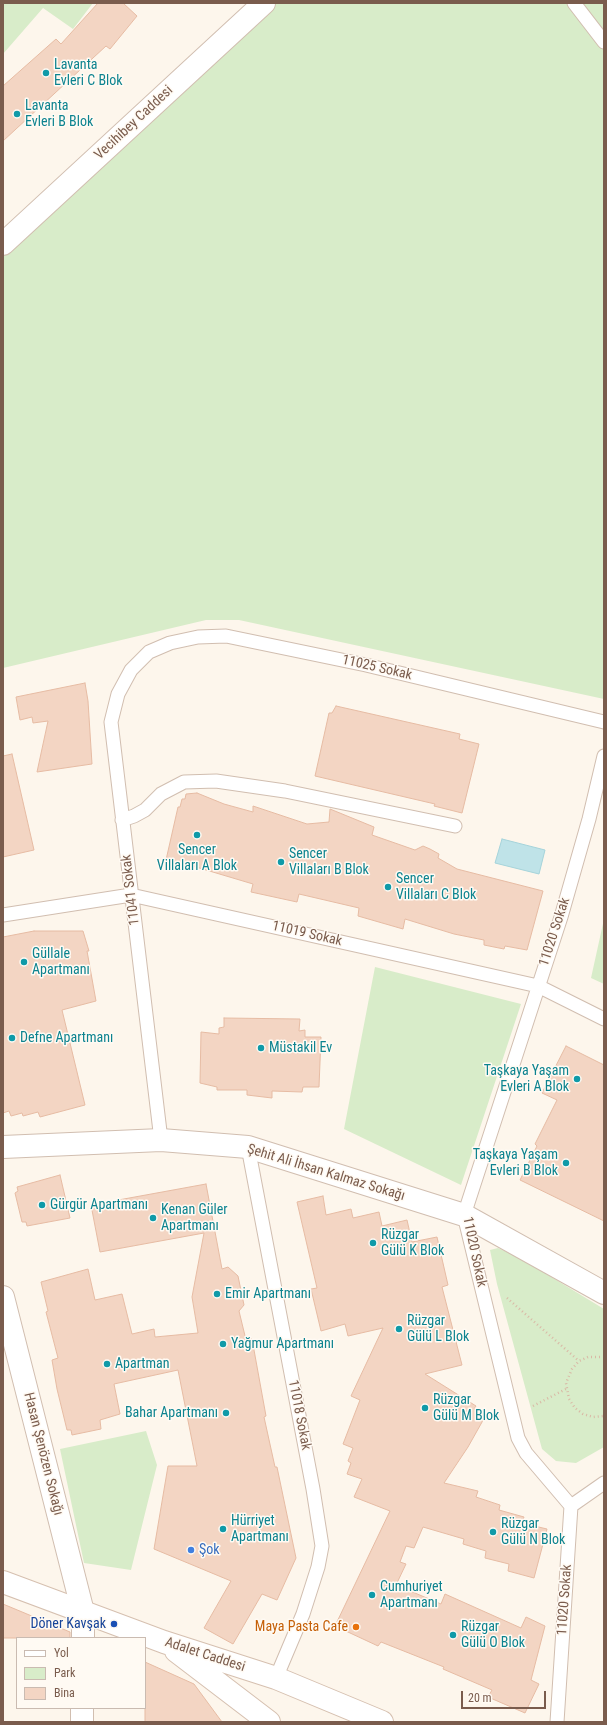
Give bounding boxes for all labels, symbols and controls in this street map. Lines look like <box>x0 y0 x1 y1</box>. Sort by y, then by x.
place label: Lavanta Evleri C Blok <box>54 57 123 90</box>
marker: Lavanta Evleri C Blok <box>41 68 51 78</box>
street label: Vecihibey Caddesi <box>91 82 177 164</box>
place label: Lavanta Evleri B Blok <box>25 98 93 130</box>
marker: Lavanta Evleri B Blok <box>12 109 22 119</box>
street label: 11025 Sokak <box>340 652 414 684</box>
marker: Sencer Villaları A Blok <box>192 830 202 840</box>
place label: Sencer Villaları A Blok <box>157 842 237 874</box>
place label: Sencer Villaları B Blok <box>289 846 369 878</box>
street label: 11041 Sokak <box>118 854 144 926</box>
marker: Sencer Villaları B Blok <box>276 857 286 867</box>
place label: Sencer Villaları C Blok <box>396 871 476 904</box>
marker: Sencer Villaları C Blok <box>383 882 393 892</box>
street label: 11020 Sokak <box>536 895 574 969</box>
street label: 11019 Sokak <box>270 918 344 950</box>
place label: Güllale Apartmanı <box>32 946 90 978</box>
marker: Güllale Apartmanı <box>19 957 29 967</box>
place label: Defne Apartmanı <box>20 1030 113 1046</box>
marker: Defne Apartmanı <box>7 1033 17 1043</box>
place label: Müstakil Ev <box>269 1040 332 1056</box>
marker: Müstakil Ev <box>256 1043 266 1053</box>
place label: Taşkaya Yaşam Evleri A Blok <box>484 1063 569 1096</box>
marker: Taşkaya Yaşam Evleri A Blok <box>572 1074 582 1084</box>
street label: Şehit Ali İhsan Kalmaz Sokağı <box>245 1141 407 1205</box>
place label: Taşkaya Yaşam Evleri B Blok <box>473 1147 558 1180</box>
marker: Taşkaya Yaşam Evleri B Blok <box>561 1158 571 1168</box>
place label: Gürgür Apartmanı <box>50 1197 148 1213</box>
marker: Gürgür Apartmanı <box>37 1200 47 1210</box>
place label: Kenan Güler Apartmanı <box>161 1202 228 1234</box>
marker: Kenan Güler Apartmanı <box>148 1213 158 1223</box>
street label: 11020 Sokak <box>458 1215 490 1289</box>
place label: Rüzgar Gülü K Blok <box>381 1227 444 1260</box>
marker: Rüzgar Gülü K Blok <box>368 1238 378 1248</box>
place label: Emir Apartmanı <box>225 1286 311 1302</box>
marker: Emir Apartmanı <box>212 1289 222 1299</box>
place label: Rüzgar Gülü L Blok <box>407 1313 469 1346</box>
marker: Rüzgar Gülü L Blok <box>394 1324 404 1334</box>
place label: Yağmur Apartmanı <box>231 1336 334 1352</box>
marker: Yağmur Apartmanı <box>218 1339 228 1349</box>
place label: Apartman <box>115 1356 169 1372</box>
marker: Apartman <box>102 1359 112 1369</box>
street label: 11018 Sokak <box>284 1378 314 1452</box>
street label: Hasan Şenözen Sokağı <box>20 1391 66 1517</box>
place label: Rüzgar Gülü M Blok <box>433 1392 499 1424</box>
marker: Rüzgar Gülü M Blok <box>420 1403 430 1413</box>
place label: Bahar Apartmanı <box>125 1405 218 1421</box>
marker: Bahar Apartmanı <box>221 1408 231 1418</box>
place label: Hürriyet Apartmanı <box>231 1513 289 1546</box>
place label: Rüzgar Gülü N Blok <box>501 1516 565 1548</box>
marker: Hürriyet Apartmanı <box>218 1524 228 1534</box>
marker: Rüzgar Gülü N Blok <box>488 1527 498 1537</box>
place label: Şok <box>199 1542 220 1558</box>
marker: Şok <box>186 1545 196 1555</box>
street label: 11020 Sokak <box>554 1564 576 1636</box>
place label: Cumhuriyet Apartmanı <box>380 1579 443 1612</box>
marker: Cumhuriyet Apartmanı <box>367 1590 377 1600</box>
place label: Döner Kavşak <box>31 1616 106 1632</box>
marker: Döner Kavşak <box>109 1619 119 1629</box>
place label: Maya Pasta Cafe <box>255 1619 348 1635</box>
place label: Rüzgar Gülü O Blok <box>461 1619 525 1652</box>
marker: Maya Pasta Cafe <box>351 1622 361 1632</box>
marker: Rüzgar Gülü O Blok <box>448 1630 458 1640</box>
street label: Adalet Caddesi <box>163 1634 247 1676</box>
legend <box>16 1637 146 1709</box>
text: Yol <box>54 1646 69 1660</box>
text: Park <box>54 1666 75 1680</box>
scale bar <box>463 1683 548 1709</box>
text: Bina <box>54 1686 75 1700</box>
text: 20 m <box>468 1691 492 1705</box>

